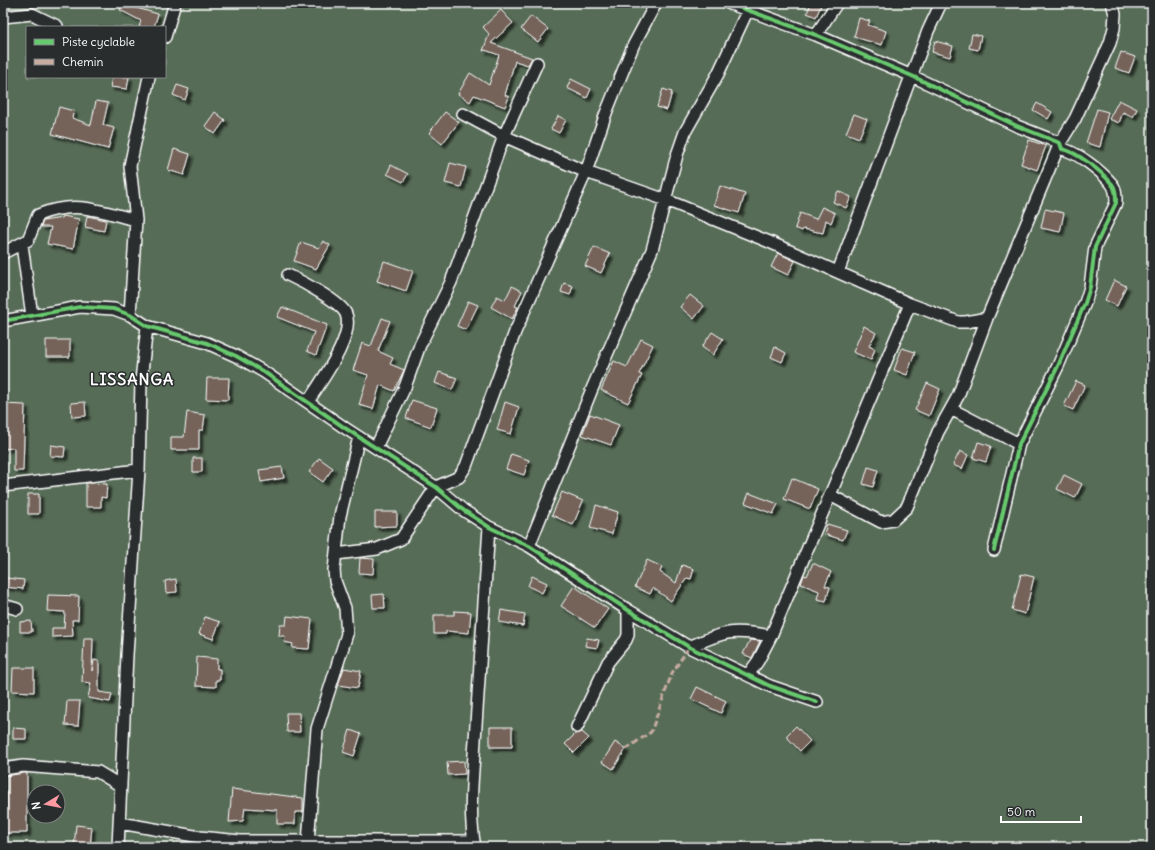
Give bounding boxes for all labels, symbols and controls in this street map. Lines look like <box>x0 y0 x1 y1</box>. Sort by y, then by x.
legend <box>26 26 166 78</box>
text: Piste cyclable <box>62 34 135 49</box>
text: Chemin <box>62 54 104 69</box>
district label: LISSANGA <box>90 369 174 389</box>
north arrow <box>26 784 66 824</box>
scale bar <box>1001 798 1081 824</box>
text: N <box>29 801 44 811</box>
text: 50 m <box>1007 804 1036 819</box>

